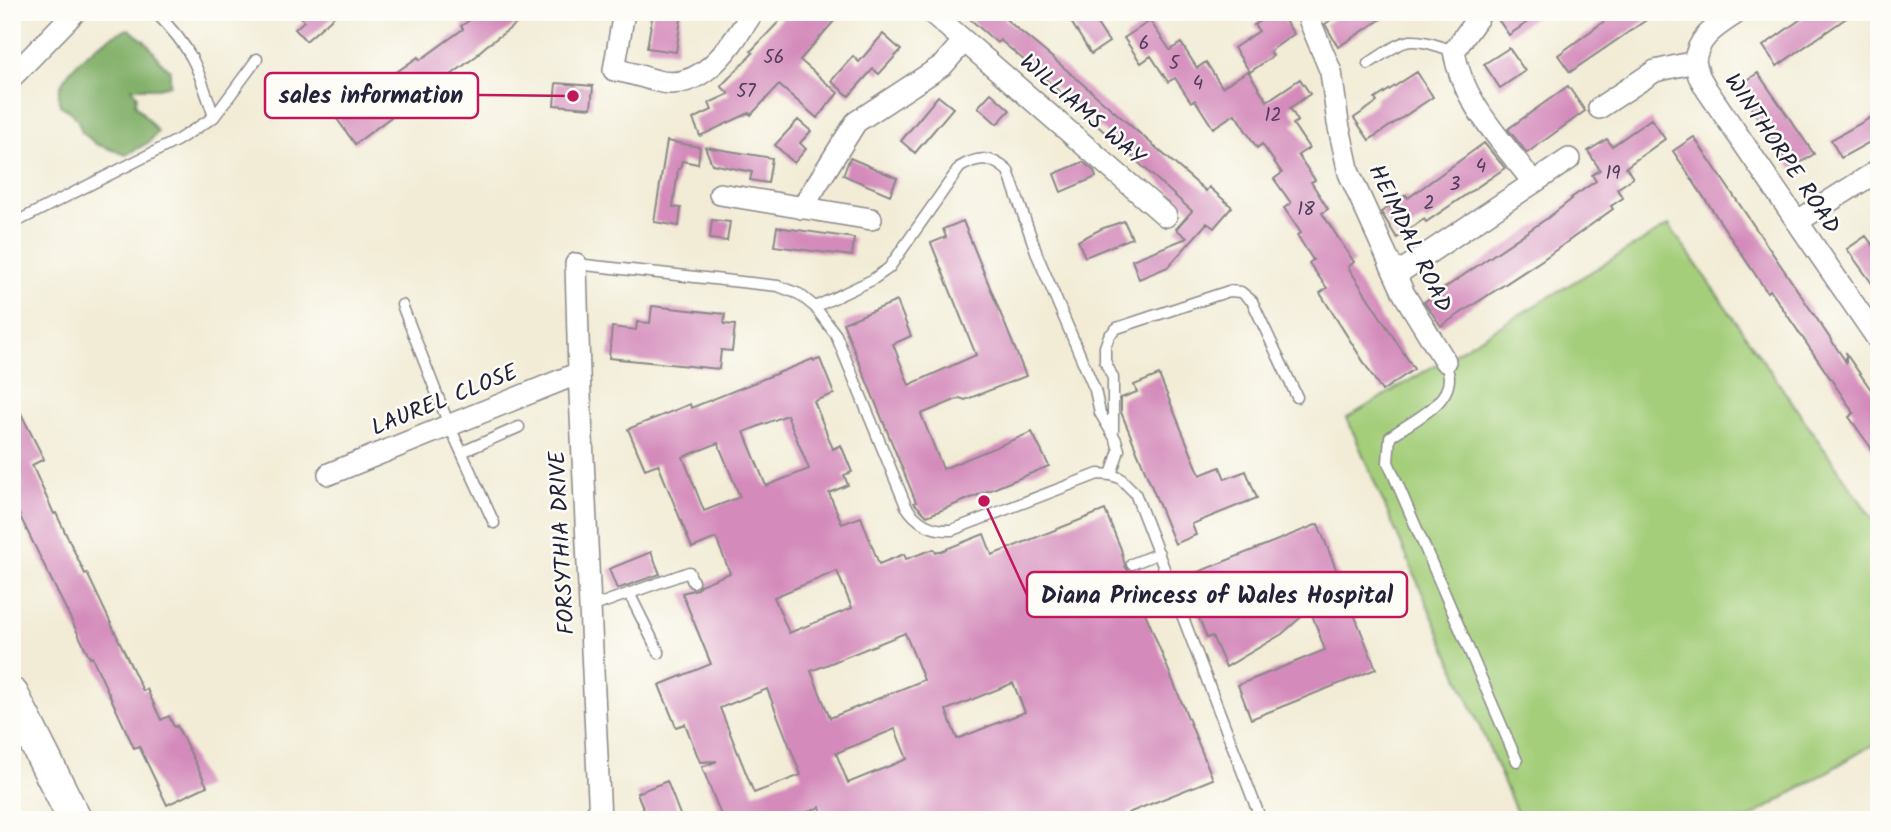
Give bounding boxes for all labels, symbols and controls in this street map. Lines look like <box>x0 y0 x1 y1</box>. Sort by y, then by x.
house number: 6 <box>1139 29 1149 59</box>
house number: 56 <box>764 43 784 73</box>
street label: WILLIAMS WAY <box>1011 46 1153 176</box>
house number: 5 <box>1169 49 1181 79</box>
street label: WINTHORPE ROAD <box>1714 66 1849 242</box>
house number: 4 <box>1193 69 1203 99</box>
callout: sales information <box>265 73 478 118</box>
text: sales information <box>279 77 463 116</box>
house number: 57 <box>737 77 757 107</box>
house number: 12 <box>1264 101 1282 131</box>
house number: 4 <box>1476 152 1486 182</box>
street label: HEIMDAL ROAD <box>1358 159 1461 319</box>
house number: 19 <box>1605 159 1621 189</box>
house number: 3 <box>1450 170 1461 200</box>
house number: 2 <box>1423 189 1435 219</box>
house number: 18 <box>1297 195 1315 225</box>
street label: LAUREL CLOSE <box>366 355 524 447</box>
street label: FORSYTHIA DRIVE <box>540 449 586 636</box>
callout: Diana Princess of Wales Hospital <box>1027 572 1407 617</box>
text: Diana Princess of Wales Hospital <box>1041 577 1394 616</box>

